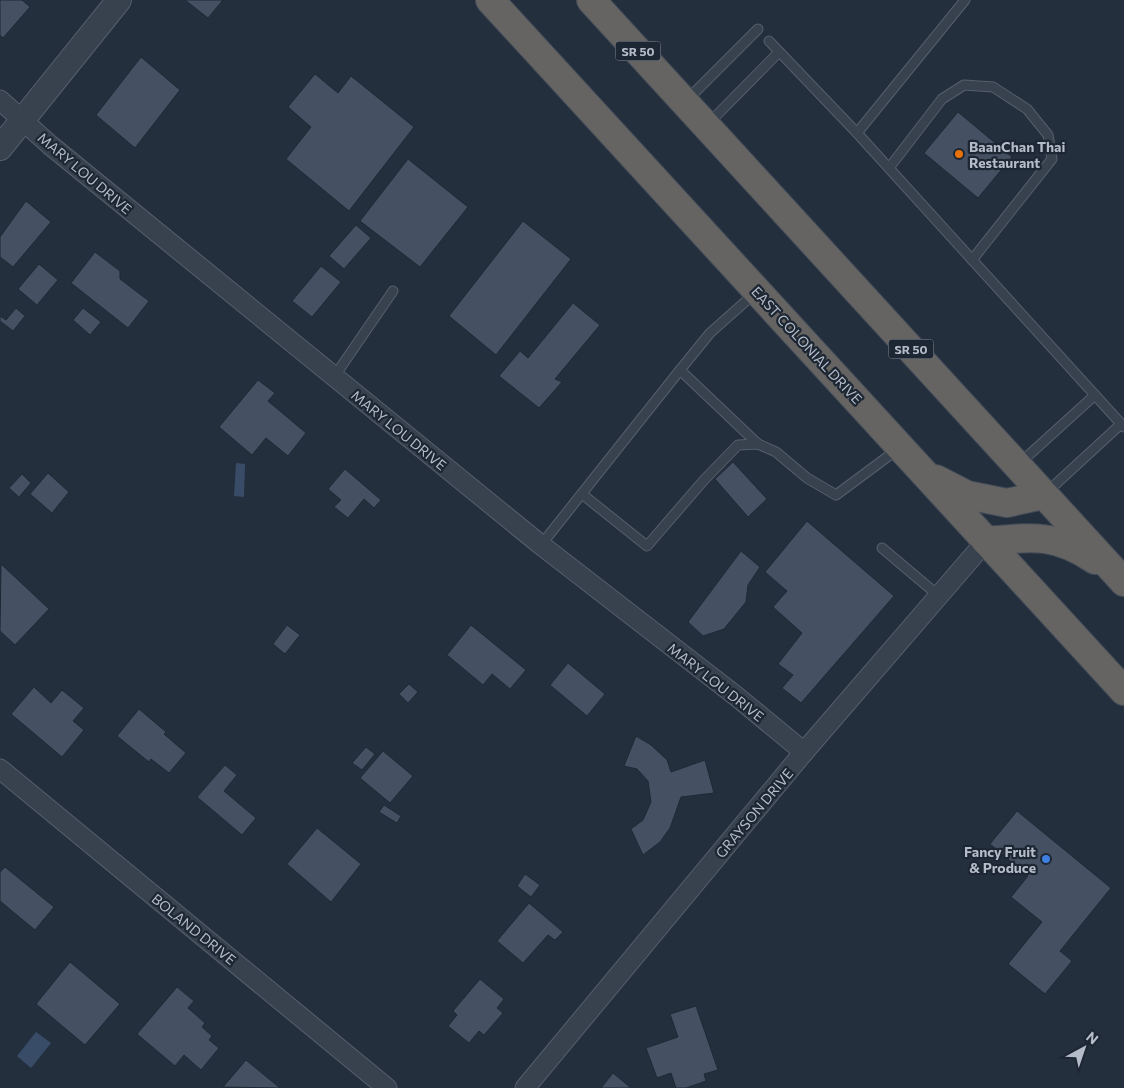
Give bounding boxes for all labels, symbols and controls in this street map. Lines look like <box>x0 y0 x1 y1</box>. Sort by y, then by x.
road number: SR 50 <box>616 41 660 60</box>
street label: MARY LOU DRIVE <box>35 129 135 217</box>
place label: BaanChan Thai Restaurant <box>969 138 1065 171</box>
marker: BaanChan Thai Restaurant <box>953 148 965 160</box>
street label: EAST COLONIAL DRIVE <box>748 283 866 407</box>
road number: SR 50 <box>888 339 934 358</box>
street label: MARY LOU DRIVE <box>348 386 450 474</box>
street label: MARY LOU DRIVE <box>664 639 768 725</box>
street label: GRAYSON DRIVE <box>712 765 796 861</box>
place label: Fancy Fruit & Produce <box>964 843 1036 876</box>
marker: Fancy Fruit & Produce <box>1040 853 1052 865</box>
street label: BOLAND DRIVE <box>149 890 239 968</box>
north arrow <box>1059 1023 1109 1073</box>
text: N <box>1083 1028 1102 1048</box>

